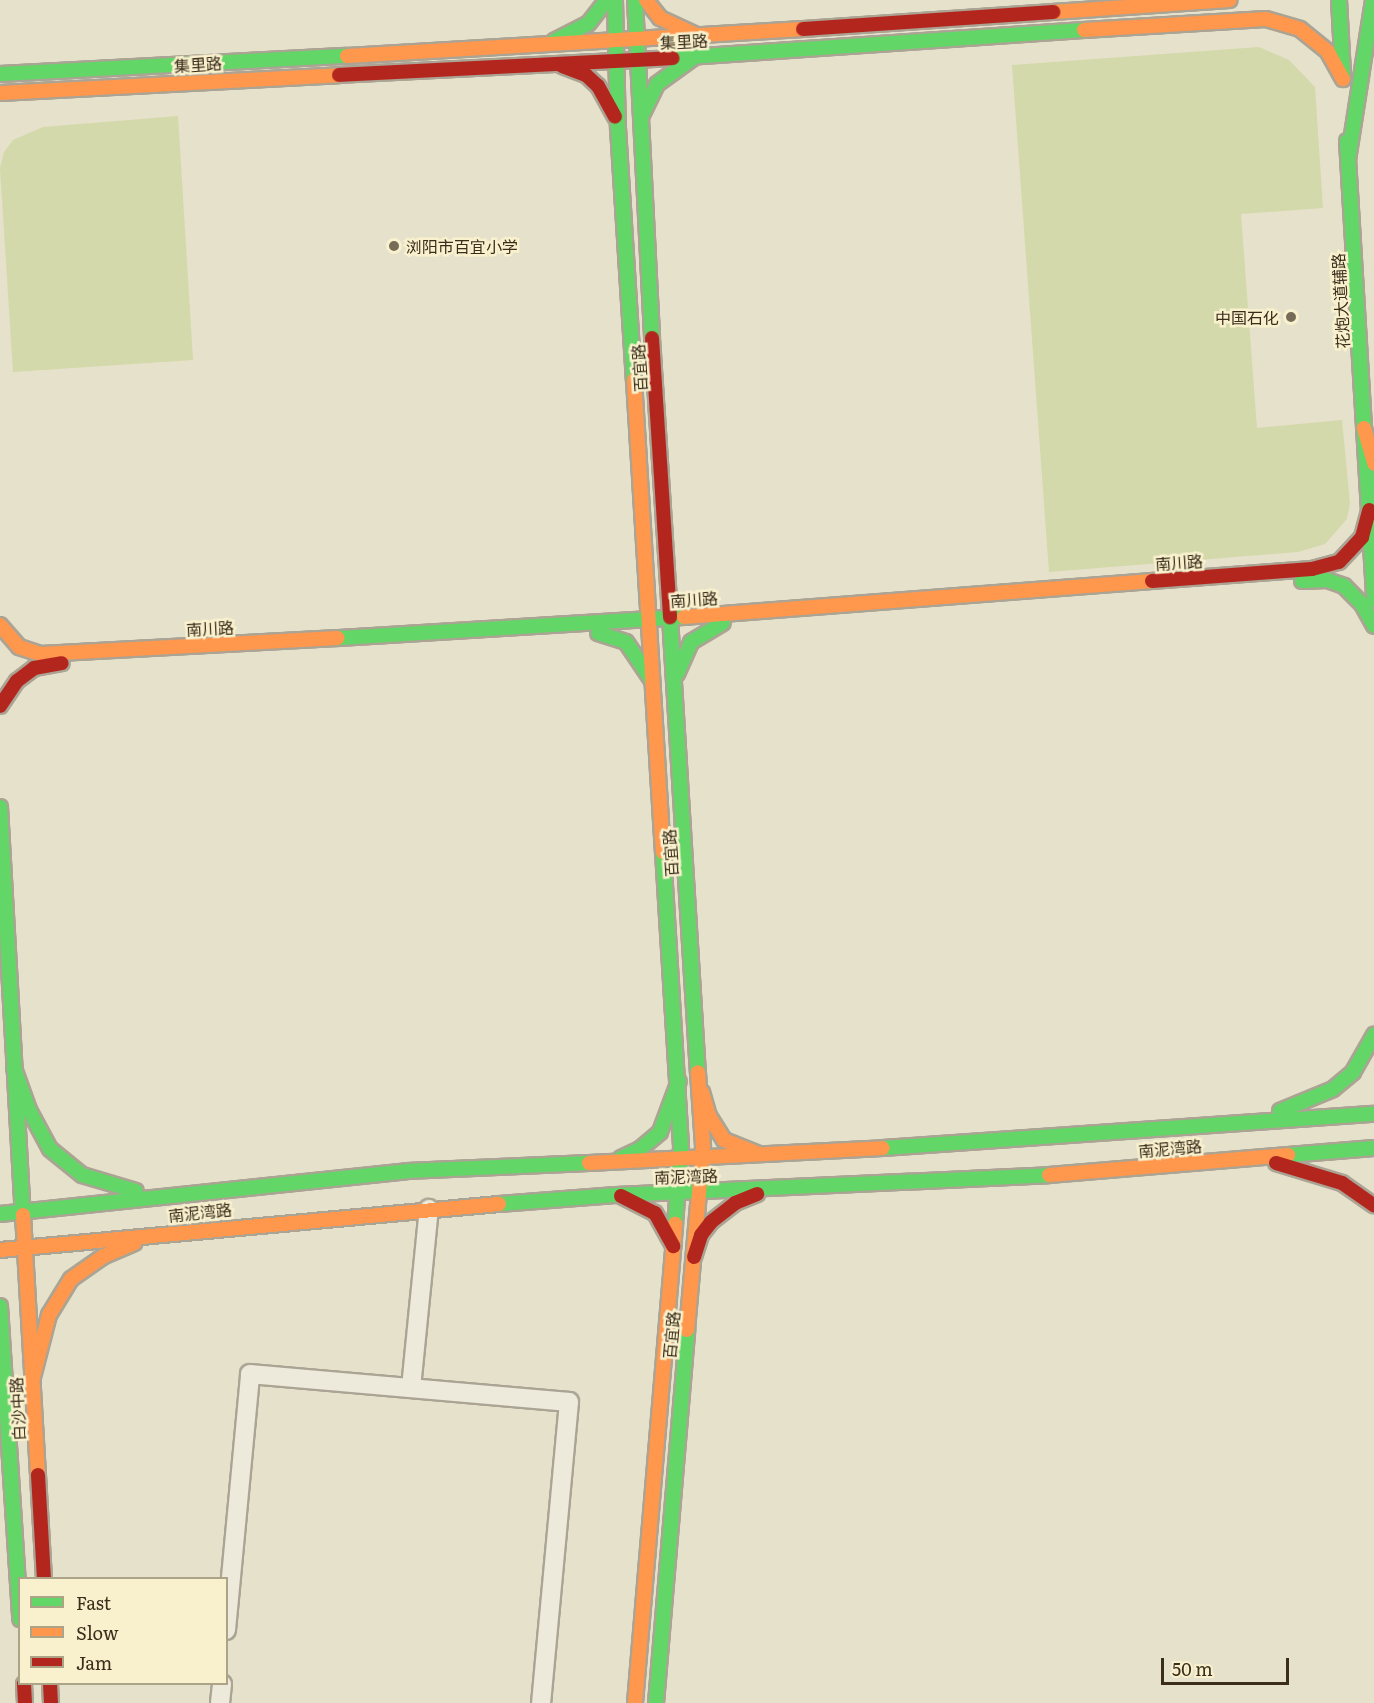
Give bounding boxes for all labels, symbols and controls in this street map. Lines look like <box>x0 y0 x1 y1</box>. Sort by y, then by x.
street label: 集里路 <box>660 30 708 52</box>
street label: 集里路 <box>173 53 223 75</box>
place label: 浏阳市百宜小学 <box>406 236 518 256</box>
marker: 浏阳市百宜小学 <box>387 239 401 253</box>
street label: 花炮大道辅路 <box>1328 253 1352 349</box>
place label: 中国石化 <box>1215 307 1279 327</box>
marker: 中国石化 <box>1284 310 1298 324</box>
street label: 百宜路 <box>628 343 650 393</box>
street label: 南川路 <box>1154 551 1204 573</box>
street label: 南川路 <box>669 588 719 610</box>
street label: 南川路 <box>186 617 234 639</box>
street label: 百宜路 <box>659 828 681 878</box>
street label: 南泥湾路 <box>1137 1136 1203 1160</box>
street label: 南泥湾路 <box>654 1165 718 1187</box>
street label: 南泥湾路 <box>167 1199 233 1225</box>
street label: 百宜路 <box>659 1310 683 1360</box>
street label: 白沙中路 <box>6 1377 28 1441</box>
legend <box>18 1577 228 1685</box>
text: Fast <box>76 1589 111 1616</box>
text: Slow <box>76 1619 118 1646</box>
scale bar <box>1164 1646 1292 1684</box>
text: Jam <box>76 1649 112 1676</box>
text: 50 m <box>1172 1655 1213 1682</box>

